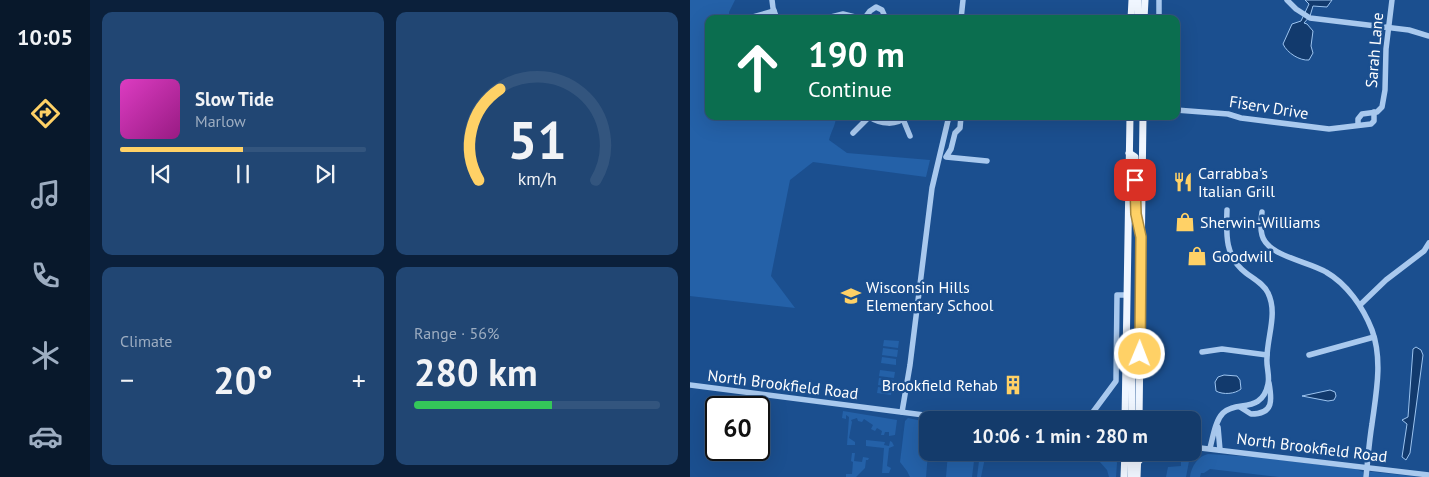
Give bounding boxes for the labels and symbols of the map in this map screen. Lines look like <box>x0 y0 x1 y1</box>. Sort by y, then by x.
street label: Sarah Lane <box>1361 11 1387 89</box>
street label: Fiserv Drive <box>1228 91 1310 123</box>
pin <box>1114 159 1156 201</box>
place label: Carrabba's Italian Grill <box>1198 163 1275 201</box>
restaurant icon: Carrabba's Italian Grill <box>1172 171 1194 193</box>
shop icon: Sherwin-Williams <box>1174 211 1196 233</box>
place label: Sherwin-Williams <box>1200 212 1320 232</box>
shop icon: Goodwill <box>1186 245 1208 267</box>
place label: Goodwill <box>1212 246 1273 266</box>
place label: Wisconsin Hills Elementary School <box>866 277 994 315</box>
school or university icon: Wisconsin Hills Elementary School <box>840 285 862 307</box>
position arrow <box>1113 327 1165 379</box>
street label: North Brookfield Road <box>707 365 859 403</box>
building icon: Brookfield Rehab <box>1002 374 1024 396</box>
place label: Brookfield Rehab <box>882 375 998 395</box>
speed limit sign: 60 <box>705 396 770 461</box>
street label: North Brookfield Road <box>1236 428 1388 466</box>

